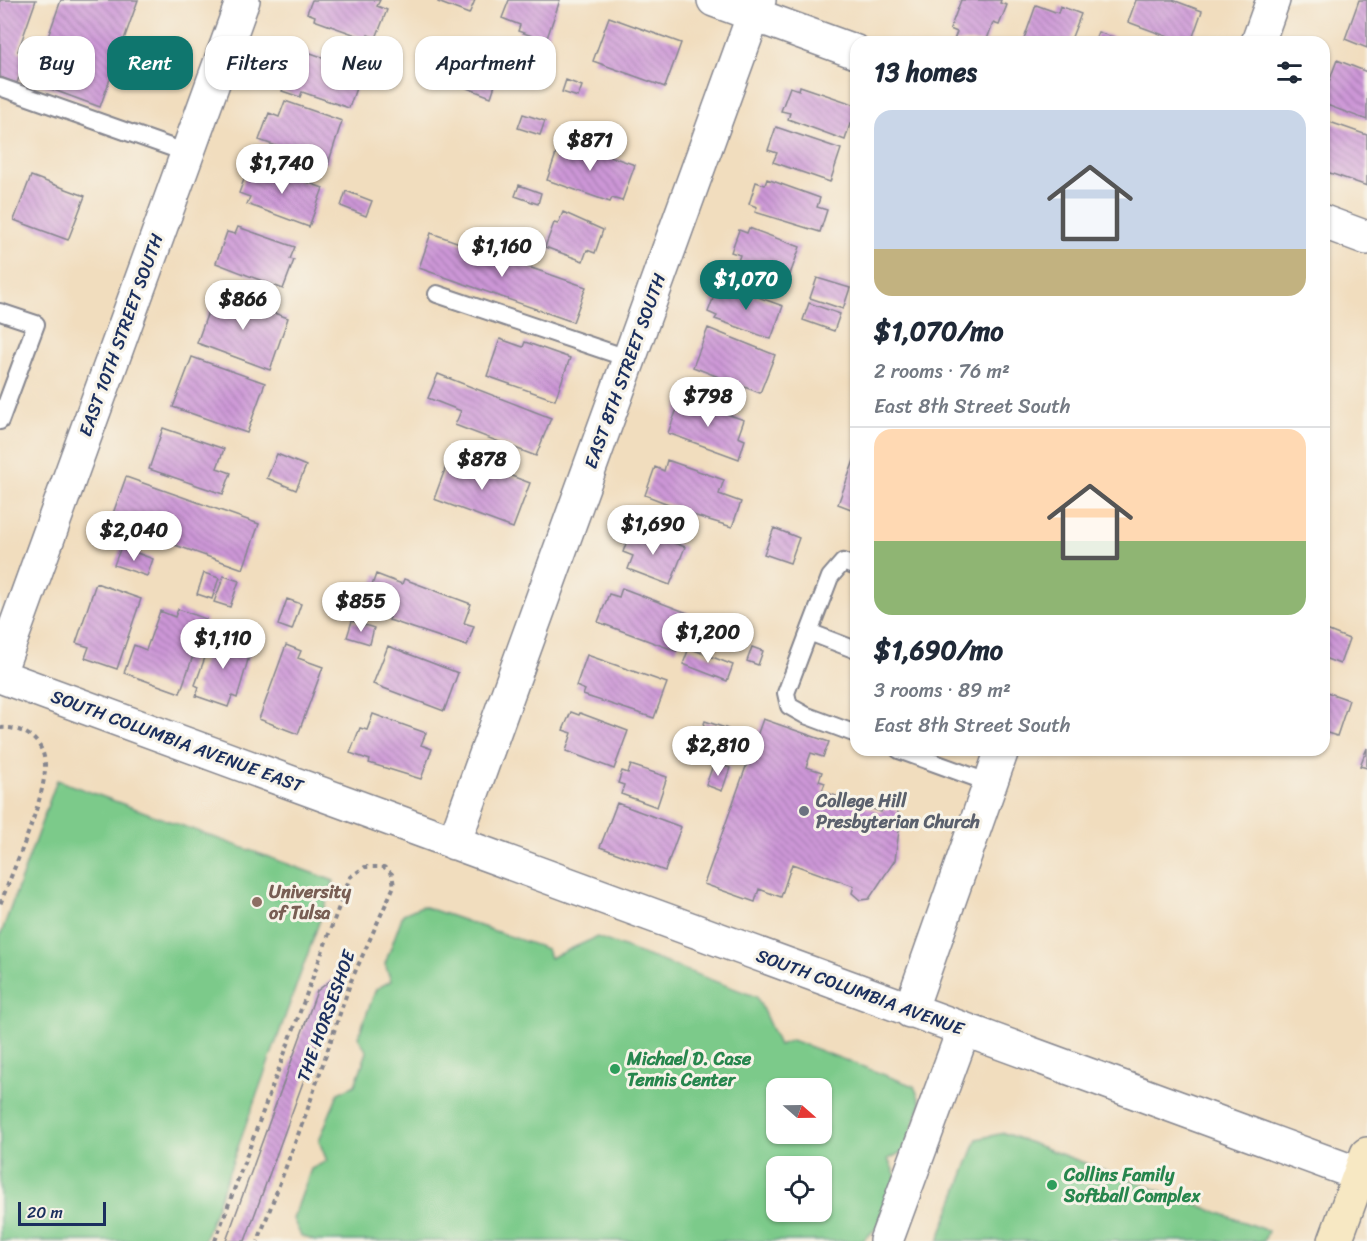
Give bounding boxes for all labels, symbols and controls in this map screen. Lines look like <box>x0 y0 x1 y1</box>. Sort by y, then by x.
chip: Buy <box>18 36 95 90</box>
chip: Rent <box>107 36 193 90</box>
chip: Filters <box>205 36 309 90</box>
chip: New <box>321 36 403 90</box>
chip: Apartment <box>415 36 556 90</box>
text: 13 homes <box>874 49 977 95</box>
icon: filters <box>1273 56 1306 89</box>
pin: $871 <box>554 121 626 172</box>
text: $871 <box>567 123 613 158</box>
pin: $1,740 <box>233 144 331 195</box>
text: $1,740 <box>250 146 314 181</box>
icon: home <box>1036 149 1144 257</box>
pin: $1,160 <box>453 227 551 278</box>
street label: EAST 10TH STREET SOUTH <box>69 229 173 441</box>
text: $1,160 <box>472 229 532 264</box>
pin: $1,070 <box>697 260 795 311</box>
text: $1,070 <box>714 262 778 297</box>
street label: EAST 8TH STREET SOUTH <box>575 269 675 473</box>
pin: $866 <box>207 280 279 331</box>
text: $866 <box>219 282 267 317</box>
text: $1,070/mo <box>874 308 1003 354</box>
text: 2 rooms · 76 m² <box>874 354 1010 389</box>
pin: $798 <box>672 377 744 428</box>
text: $798 <box>683 379 733 414</box>
text: East 8th Street South <box>874 389 1070 424</box>
pin: $878 <box>446 440 518 491</box>
text: $878 <box>458 442 507 477</box>
icon: home <box>1036 468 1144 576</box>
pin: $1,690 <box>604 505 702 556</box>
text: $1,690 <box>621 507 685 542</box>
pin: $2,040 <box>85 511 183 562</box>
text: $2,040 <box>100 513 168 548</box>
pin: $855 <box>325 582 397 633</box>
text: $855 <box>336 584 386 619</box>
pin: $1,200 <box>659 613 757 664</box>
text: $1,200 <box>676 615 740 650</box>
pin: $1,110 <box>174 619 272 670</box>
text: $1,110 <box>194 621 252 656</box>
text: $1,690/mo <box>874 627 1003 673</box>
text: 3 rooms · 89 m² <box>874 673 1011 708</box>
street label: SOUTH COLUMBIA AVENUE EAST <box>46 680 309 802</box>
text: East 8th Street South <box>874 708 1070 743</box>
pin: $2,810 <box>669 726 767 777</box>
text: $2,810 <box>686 728 750 763</box>
place label: College Hill Presbyterian Church <box>815 785 980 838</box>
marker: College Hill Presbyterian Church <box>797 804 811 818</box>
place label: University of Tulsa <box>269 876 352 929</box>
marker: University of Tulsa <box>250 895 264 909</box>
street label: SOUTH COLUMBIA AVENUE <box>752 939 969 1045</box>
street label: THE HORSESHOE <box>287 945 365 1086</box>
place label: Michael D. Case Tennis Center <box>626 1043 752 1096</box>
marker: Michael D. Case Tennis Center <box>608 1062 622 1076</box>
north arrow <box>766 1078 832 1144</box>
map controls <box>766 1078 832 1222</box>
button: locate <box>766 1156 832 1222</box>
place label: Collins Family Softball Complex <box>1063 1159 1201 1212</box>
marker: Collins Family Softball Complex <box>1045 1178 1059 1192</box>
text: 20 m <box>27 1198 63 1227</box>
scale bar <box>18 1199 106 1226</box>

